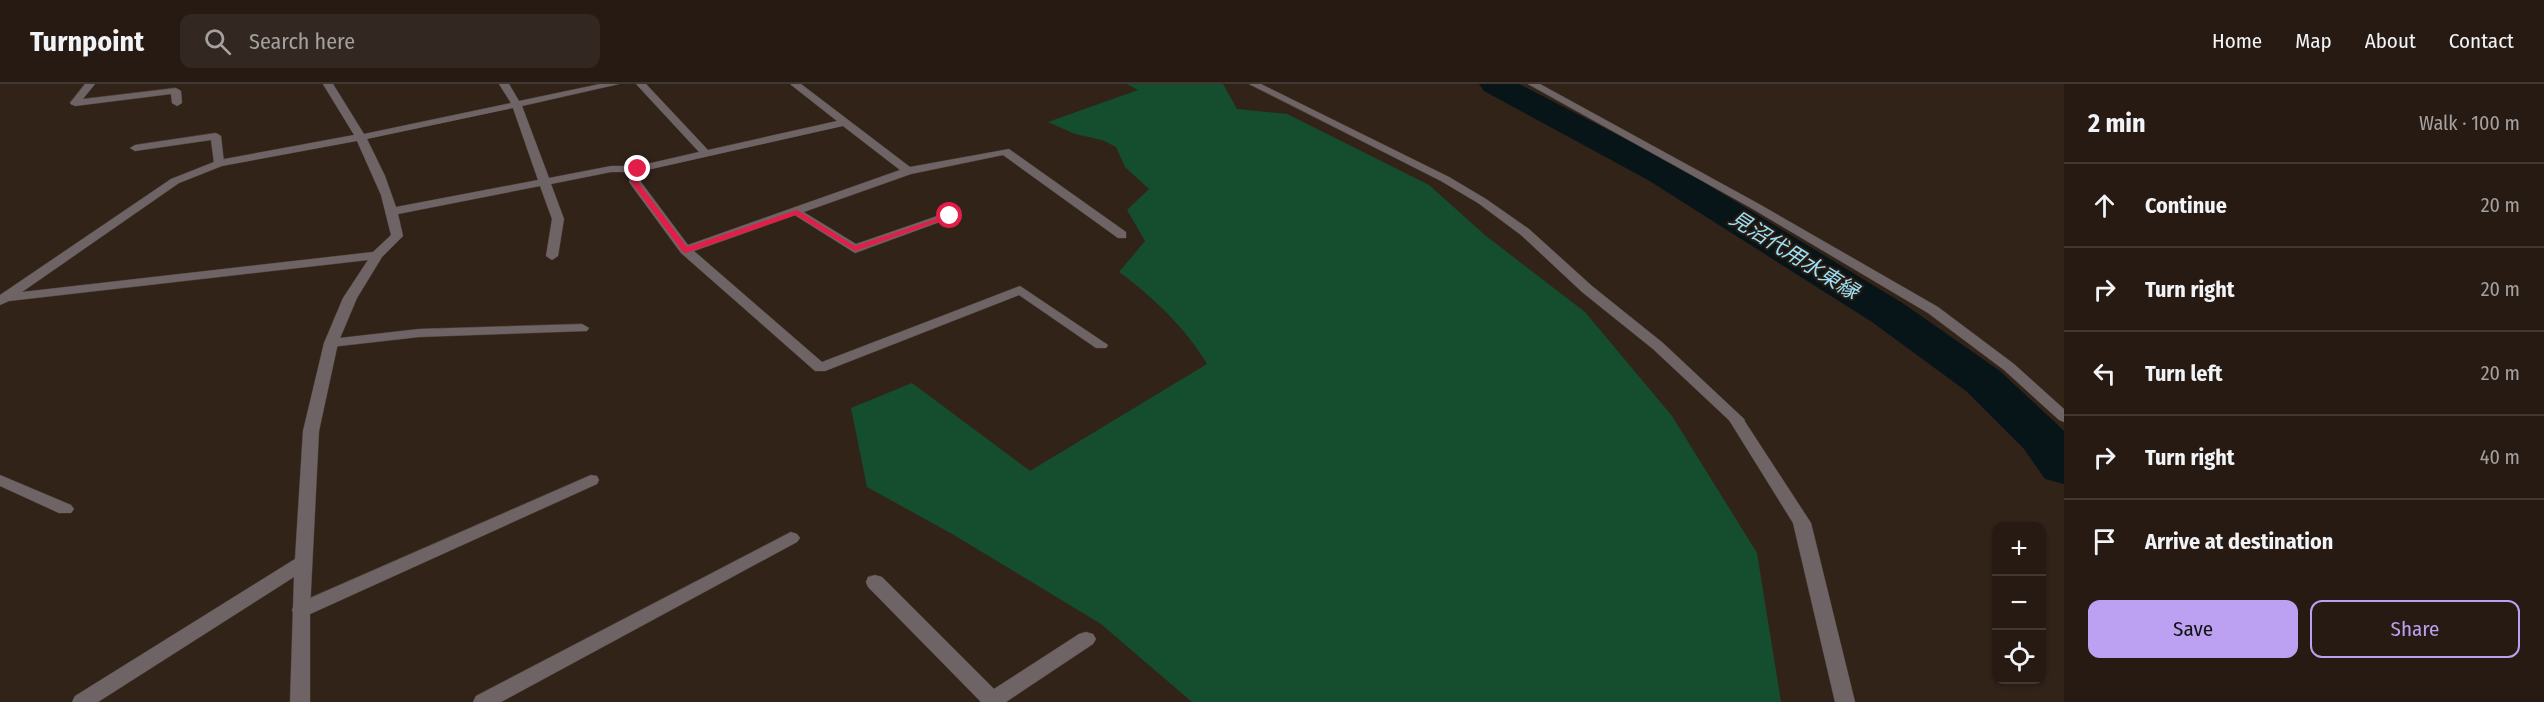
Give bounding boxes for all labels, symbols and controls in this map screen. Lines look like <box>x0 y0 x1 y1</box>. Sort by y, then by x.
search box <box>180 14 600 68</box>
text: Turnpoint <box>30 25 144 58</box>
icon: search <box>201 25 234 58</box>
text: Search here <box>249 28 355 55</box>
text: Home <box>2212 28 2262 54</box>
text: Map <box>2295 28 2332 54</box>
text: About <box>2365 28 2416 54</box>
text: Contact <box>2449 28 2514 54</box>
text: 2 min <box>2088 108 2146 139</box>
text: Walk · 100 m <box>2419 111 2520 135</box>
route end <box>624 155 650 181</box>
icon: ahead <box>2088 189 2121 222</box>
text: Continue <box>2145 192 2227 219</box>
text: 20 m <box>2481 193 2520 217</box>
route start <box>936 202 962 228</box>
water label: 見沼代用水東縁 <box>1725 205 1865 306</box>
icon: right <box>2088 273 2121 306</box>
text: Turn right <box>2145 276 2234 303</box>
text: 20 m <box>2481 277 2520 301</box>
icon: left <box>2088 357 2121 390</box>
text: Turn left <box>2145 360 2223 387</box>
text: 20 m <box>2481 361 2520 385</box>
icon: right <box>2088 441 2121 474</box>
text: Turn right <box>2145 444 2234 471</box>
text: 40 m <box>2480 445 2520 469</box>
map controls <box>1992 522 2046 684</box>
button: + <box>1992 522 2046 576</box>
icon: arrive <box>2088 525 2121 558</box>
text: Arrive at destination <box>2145 528 2333 555</box>
button: − <box>1992 576 2046 630</box>
button: Save <box>2088 600 2298 658</box>
button: Share <box>2310 600 2520 658</box>
button: locate <box>1992 630 2046 684</box>

